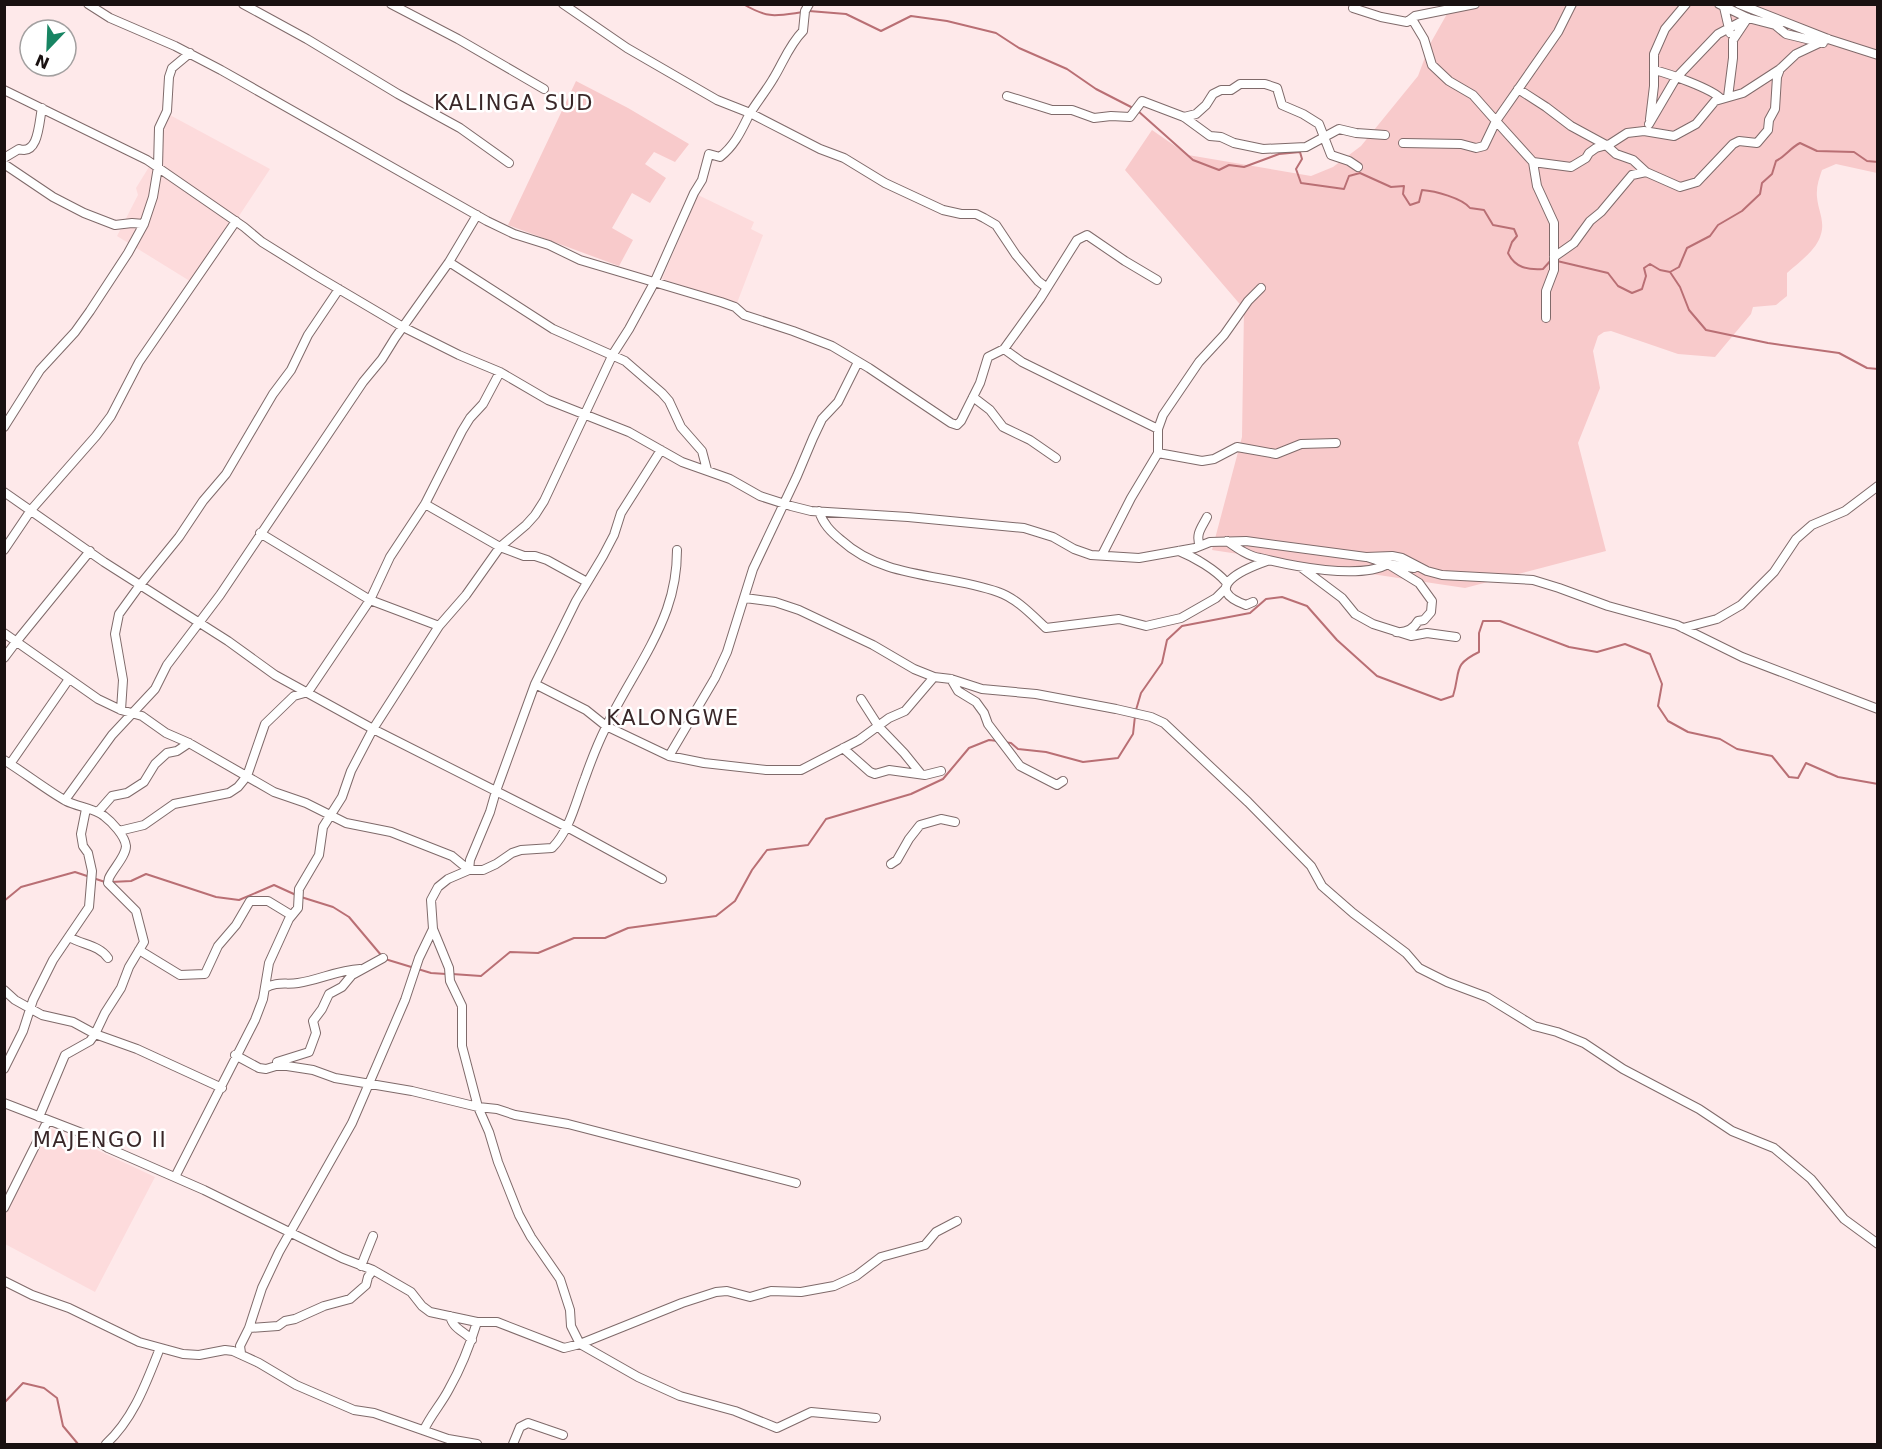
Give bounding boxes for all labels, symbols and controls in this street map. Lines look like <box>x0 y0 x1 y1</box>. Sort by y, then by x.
north arrow <box>18 18 78 78</box>
text: N <box>32 50 52 73</box>
district label: KALINGA SUD <box>434 91 594 115</box>
district label: KALONGWE <box>606 706 740 730</box>
district label: MAJENGO II <box>33 1128 167 1152</box>

